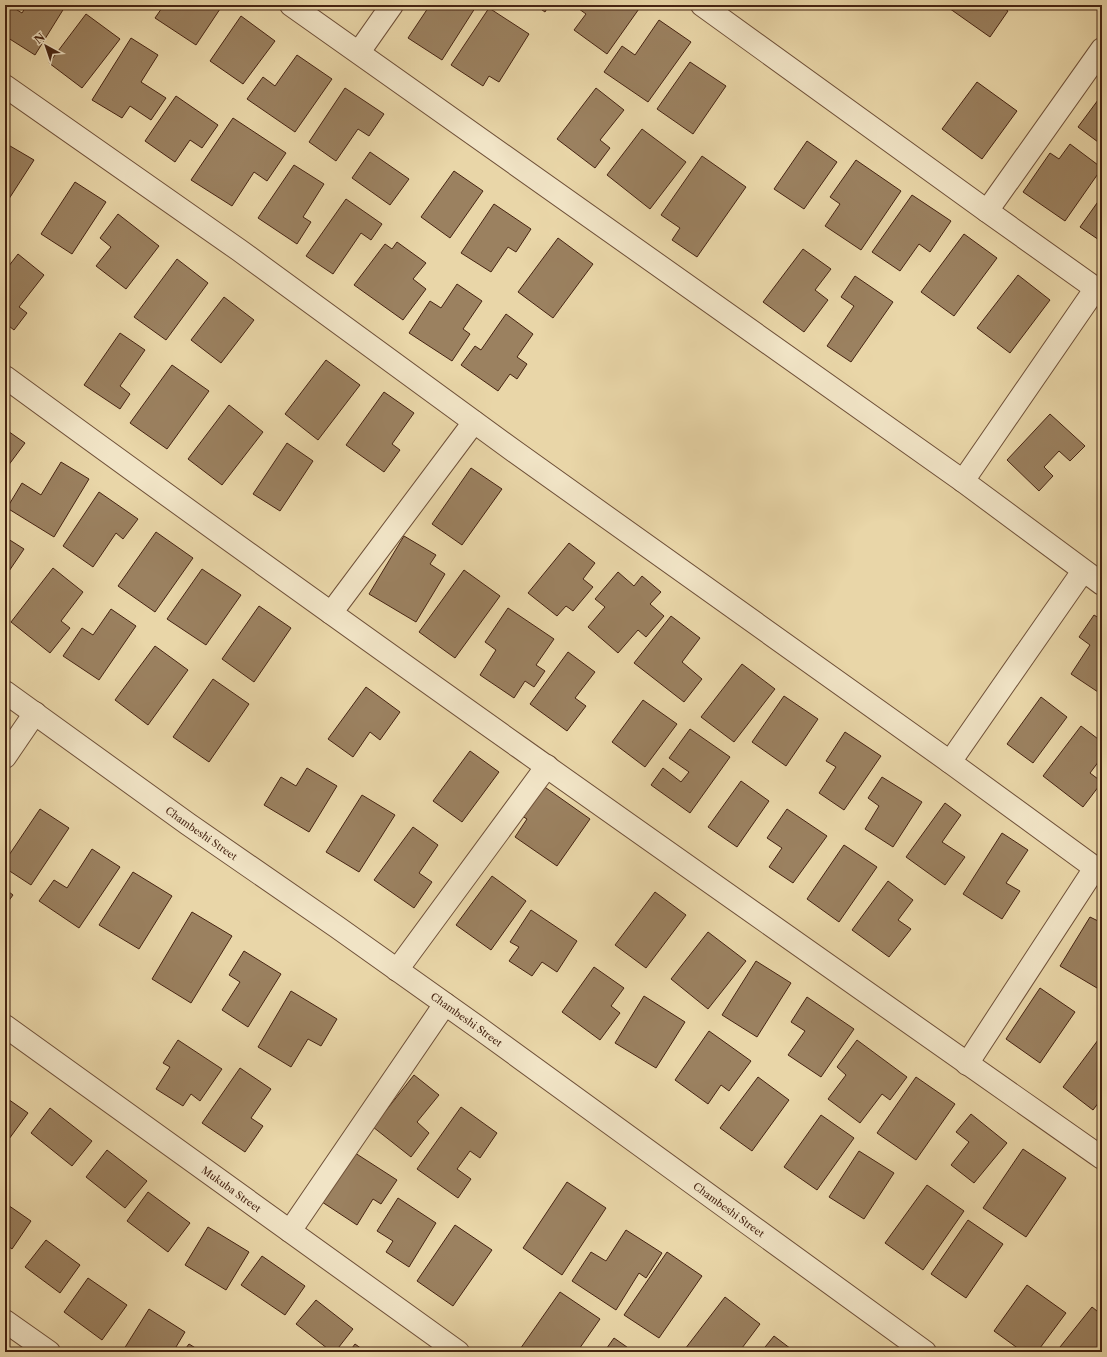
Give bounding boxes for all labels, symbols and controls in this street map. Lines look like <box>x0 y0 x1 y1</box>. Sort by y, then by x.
north arrow <box>26 26 66 66</box>
text: N <box>31 30 48 47</box>
street label: Chambeshi Street <box>163 804 240 863</box>
street label: Chambeshi Street <box>428 990 505 1050</box>
street label: Mukuba Street <box>199 1164 264 1215</box>
street label: Chambeshi Street <box>690 1180 767 1240</box>

